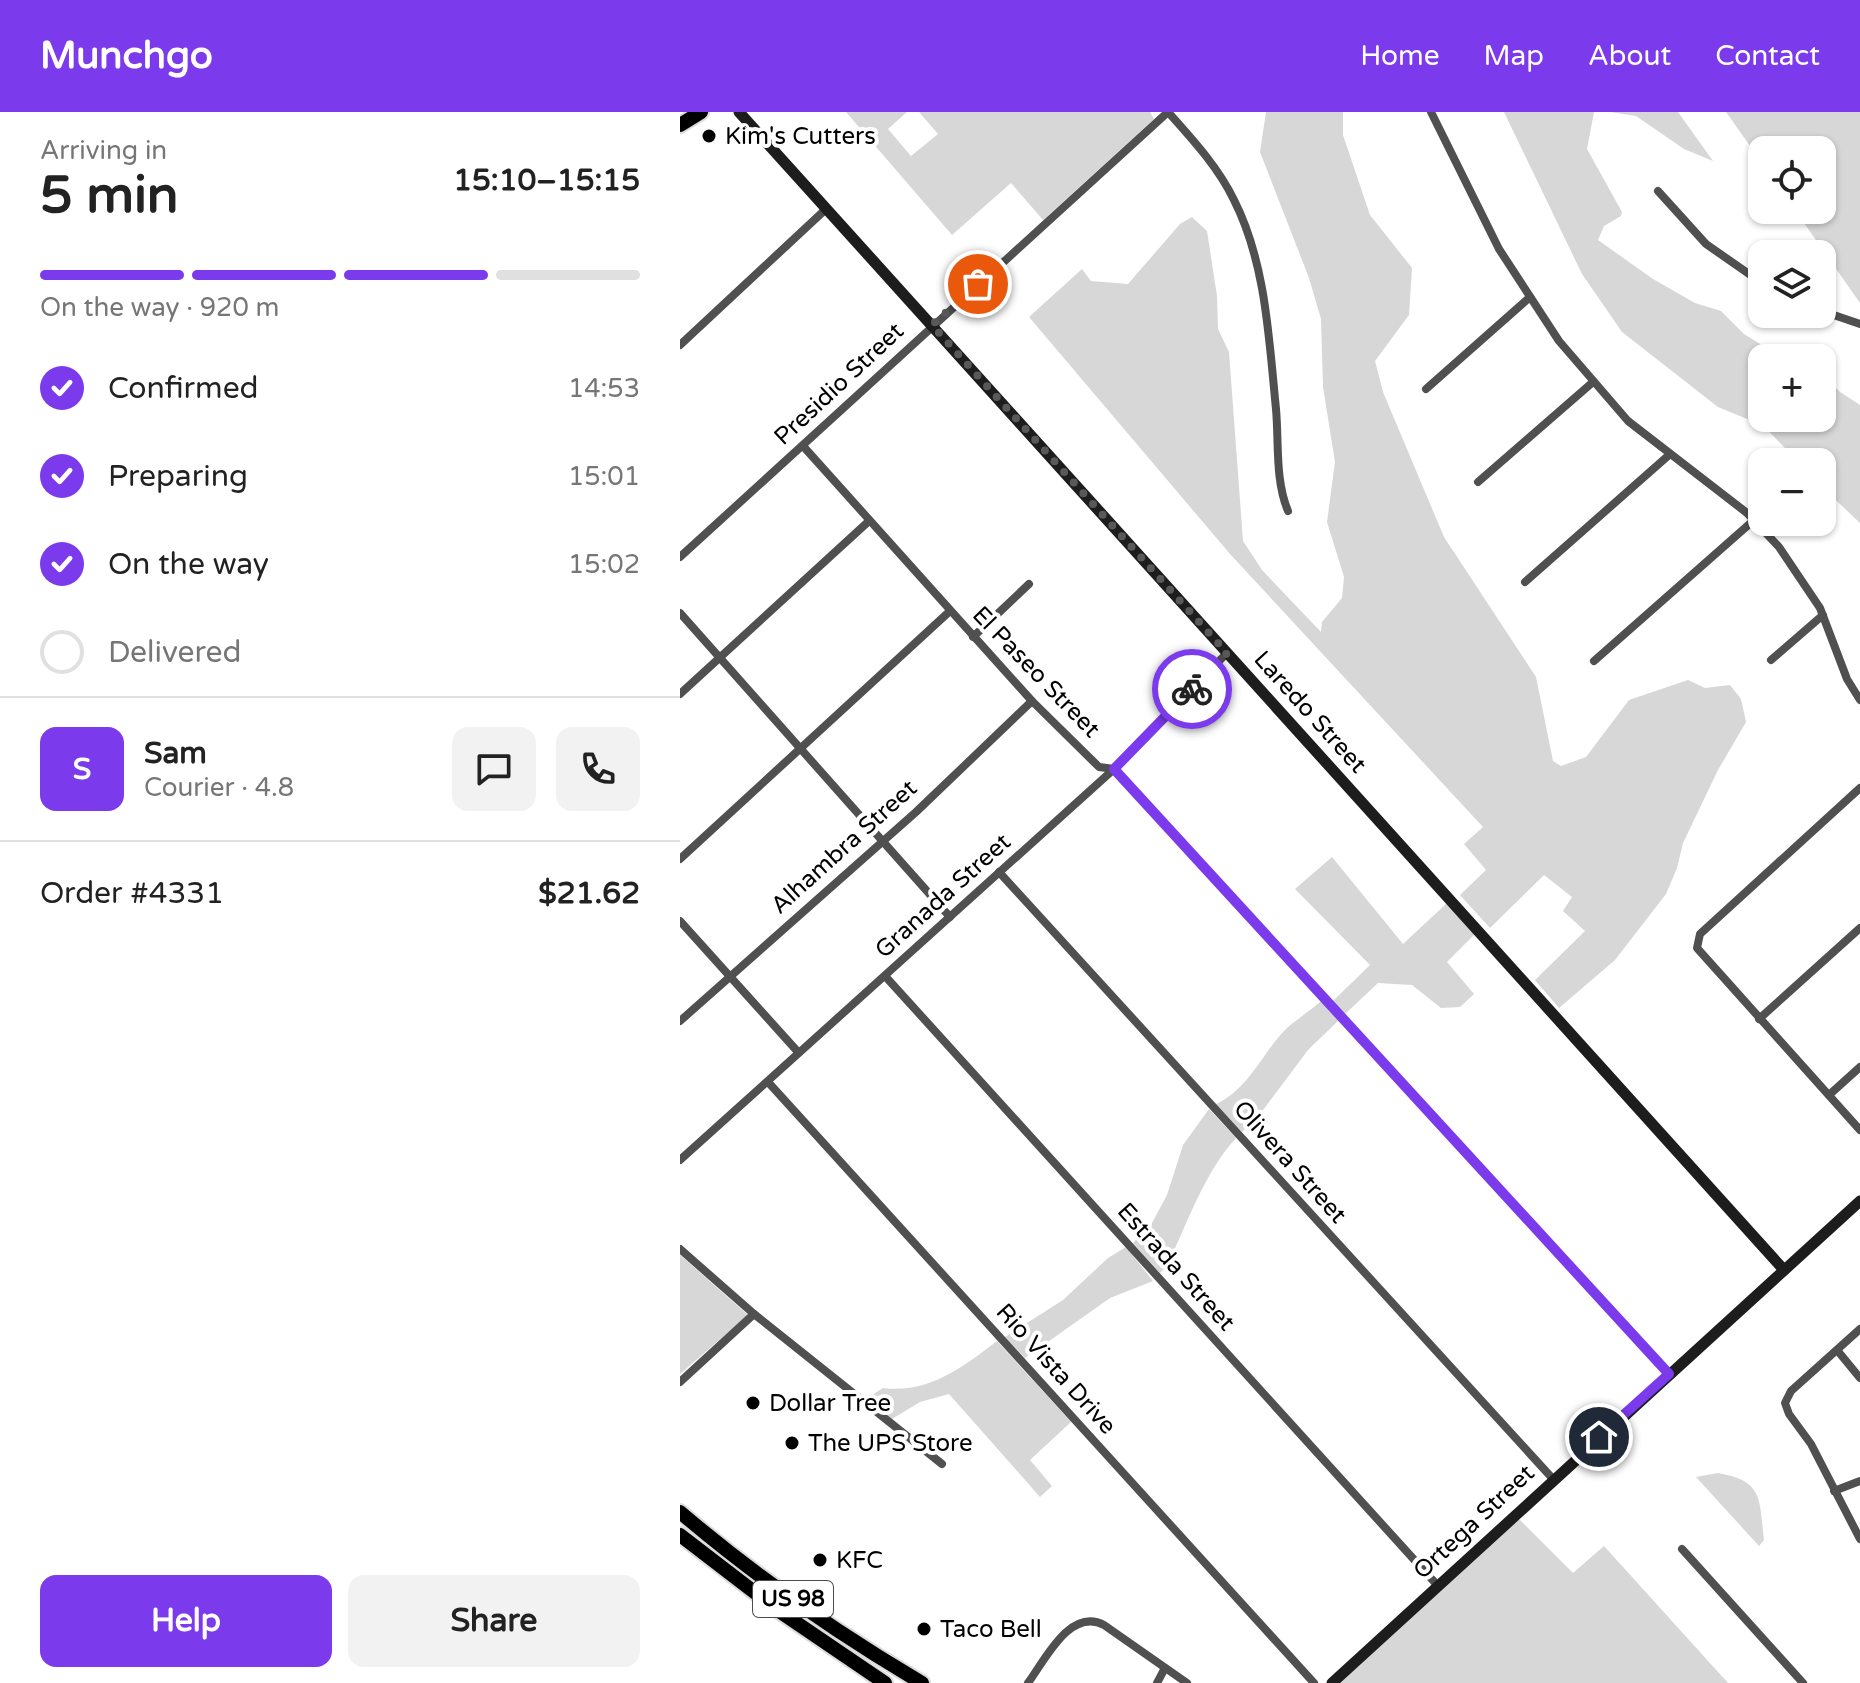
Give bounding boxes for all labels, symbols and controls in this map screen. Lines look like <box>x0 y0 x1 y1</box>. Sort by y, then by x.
text: Munchgo <box>40 33 213 79</box>
text: Home <box>1360 39 1440 73</box>
text: Map <box>1484 39 1544 73</box>
text: About <box>1588 39 1671 73</box>
text: Contact <box>1715 39 1820 73</box>
place label: Kim's Cutters <box>725 122 876 151</box>
marker: Kim's Cutters <box>700 127 718 145</box>
text: Arriving in <box>40 135 167 166</box>
map controls <box>1748 136 1836 536</box>
button: locate <box>1748 136 1836 224</box>
text: 15:10–15:15 <box>453 162 640 199</box>
text: 5 min <box>40 164 179 227</box>
button: layers <box>1748 240 1836 328</box>
pin <box>944 250 1012 318</box>
icon: bag <box>956 262 1000 306</box>
text: On the way · 920 m <box>40 292 279 323</box>
street label: Presidio Street <box>768 317 910 451</box>
button: + <box>1748 344 1836 432</box>
icon: check <box>40 366 84 410</box>
text: Confirmed <box>108 370 259 407</box>
text: 14:53 <box>568 373 640 404</box>
button: − <box>1748 448 1836 536</box>
icon: check <box>40 454 84 498</box>
text: Preparing <box>108 458 248 495</box>
text: 15:01 <box>568 461 640 492</box>
icon: check <box>40 542 84 586</box>
text: On the way <box>108 546 269 583</box>
text: 15:02 <box>568 549 640 580</box>
street label: El Paseo Street <box>966 600 1106 744</box>
text: Delivered <box>108 634 242 671</box>
street label: Laredo Street <box>1248 645 1372 779</box>
courier <box>1152 649 1232 729</box>
icon: bike <box>1170 667 1214 711</box>
button: chat <box>452 727 536 811</box>
button: phone <box>556 727 640 811</box>
text: Sam <box>144 735 207 772</box>
text: S <box>73 751 91 788</box>
text: Courier · 4.8 <box>144 772 294 803</box>
street label: Alhambra Street <box>765 774 923 920</box>
street label: Granada Street <box>869 828 1017 964</box>
text: Order #4331 <box>40 875 224 912</box>
text: $21.62 <box>538 875 640 912</box>
street label: Olivera Street <box>1227 1095 1353 1229</box>
street label: Estrada Street <box>1111 1197 1241 1337</box>
street label: Rio Vista Drive <box>990 1298 1122 1440</box>
place label: Dollar Tree <box>769 1389 891 1418</box>
marker: Dollar Tree <box>744 1394 762 1412</box>
pin <box>1565 1403 1633 1471</box>
icon: home <box>1577 1415 1621 1459</box>
place label: The UPS Store <box>808 1429 973 1458</box>
marker: The UPS Store <box>783 1434 801 1452</box>
street label: Ortega Street <box>1408 1459 1540 1585</box>
place label: KFC <box>836 1546 883 1575</box>
marker: KFC <box>811 1551 829 1569</box>
button: Help <box>40 1575 332 1667</box>
button: Share <box>348 1575 640 1667</box>
road number: US 98 <box>753 1581 833 1617</box>
place label: Taco Bell <box>940 1615 1042 1644</box>
marker: Taco Bell <box>915 1620 933 1638</box>

